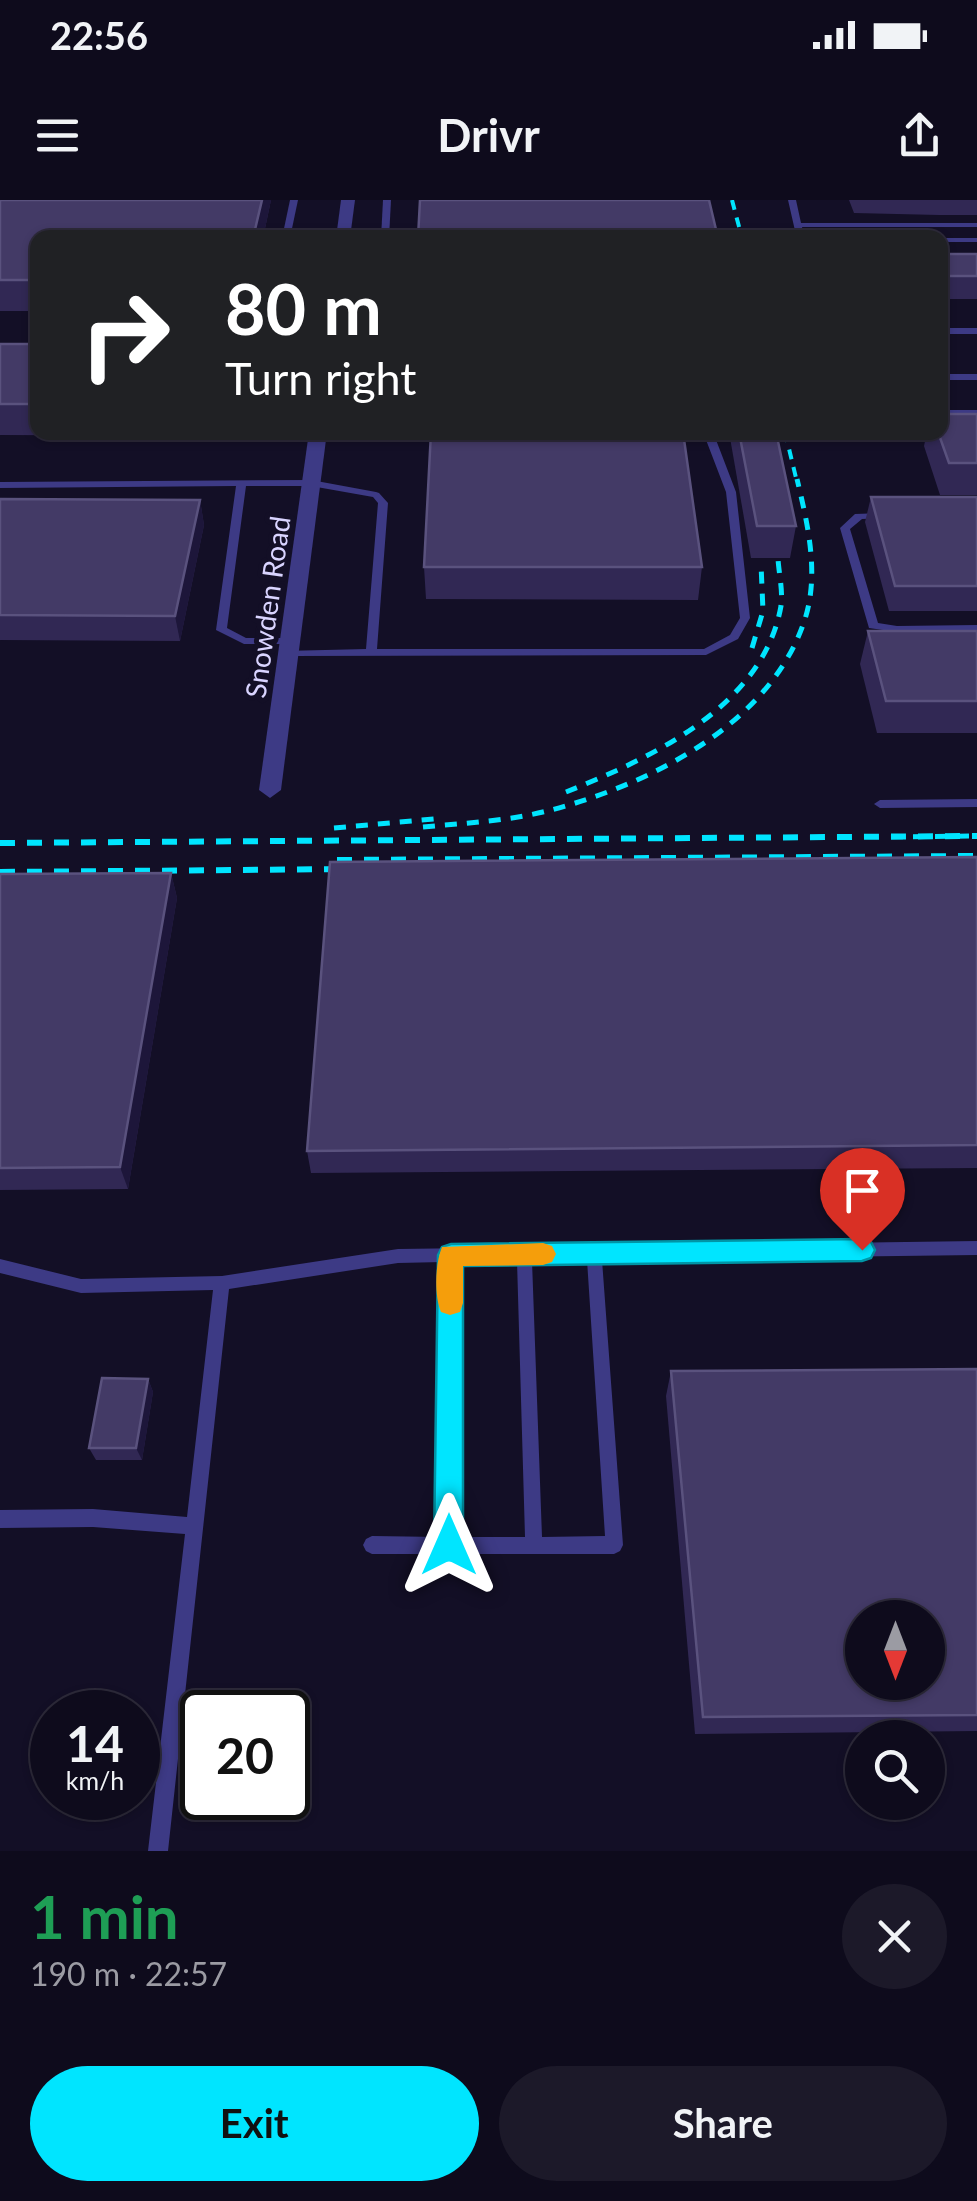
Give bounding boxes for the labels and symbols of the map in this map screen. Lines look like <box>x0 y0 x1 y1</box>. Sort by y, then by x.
street label: Snowden Road <box>237 514 297 700</box>
pin <box>820 1148 905 1251</box>
position arrow <box>397 1493 501 1597</box>
north arrow <box>845 1600 945 1700</box>
speed limit sign: 20 <box>180 1690 310 1820</box>

